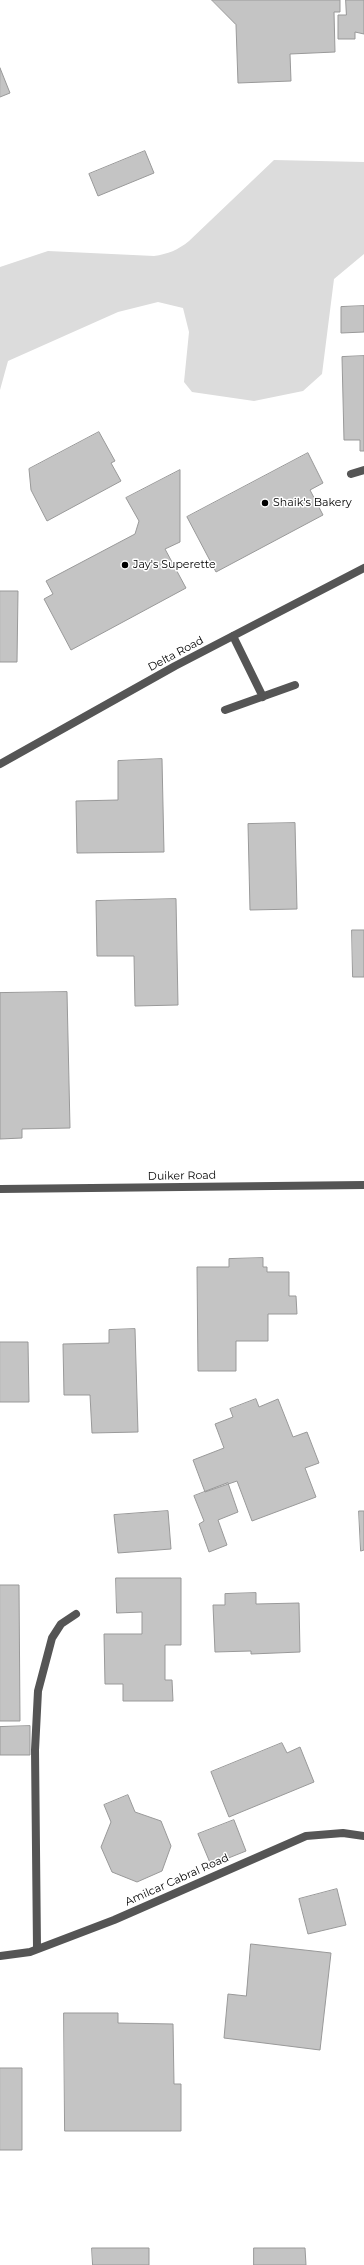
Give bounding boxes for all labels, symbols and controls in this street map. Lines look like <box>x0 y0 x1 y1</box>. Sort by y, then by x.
place label: Shaik's Bakery <box>273 496 352 510</box>
marker: Shaik's Bakery <box>260 498 270 508</box>
place label: Jay's Superette <box>133 558 216 572</box>
marker: Jay's Superette <box>120 560 130 570</box>
street label: Delta Road <box>146 634 206 674</box>
street label: Duiker Road <box>148 1169 216 1183</box>
street label: Amilcar Cabral Road <box>123 1851 231 1909</box>

